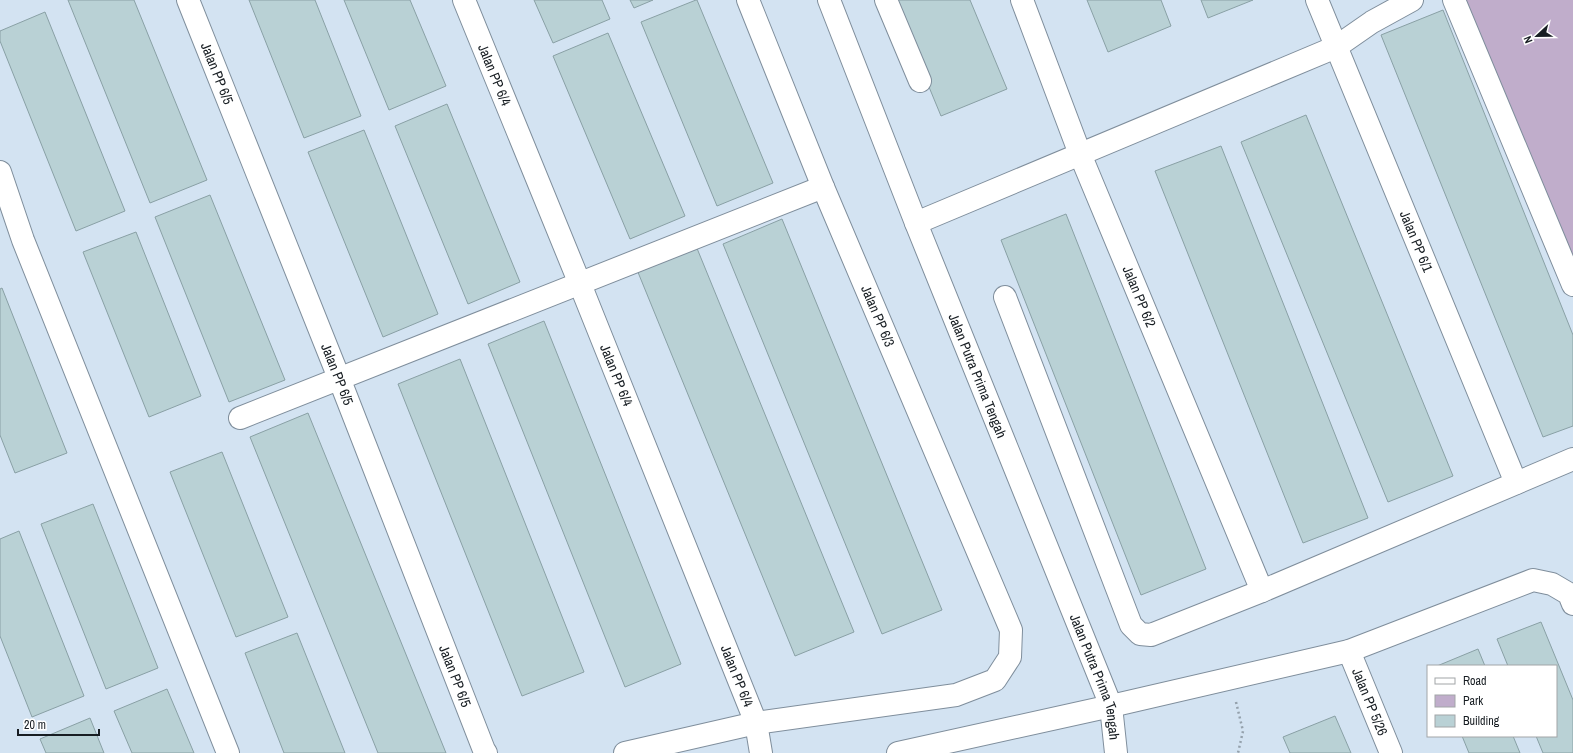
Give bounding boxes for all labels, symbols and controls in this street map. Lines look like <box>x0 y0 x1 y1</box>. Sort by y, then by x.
north arrow <box>1517 16 1557 56</box>
text: N <box>1520 34 1535 45</box>
street label: Jalan PP 6/5 <box>197 40 238 107</box>
street label: Jalan PP 6/4 <box>474 41 515 109</box>
street label: Jalan PP 6/1 <box>1396 208 1437 275</box>
street label: Jalan PP 6/2 <box>1119 263 1160 330</box>
street label: Jalan PP 6/3 <box>857 283 899 349</box>
street label: Jalan Putra Prima Tengah <box>944 311 1011 441</box>
street label: Jalan PP 6/5 <box>317 341 358 408</box>
street label: Jalan PP 6/4 <box>596 342 637 409</box>
street label: Jalan Putra Prima Tengah <box>1066 611 1124 741</box>
street label: Jalan PP 6/4 <box>717 642 758 710</box>
street label: Jalan PP 6/5 <box>435 643 475 710</box>
street label: Jalan PP 5/26 <box>1348 665 1392 738</box>
legend <box>1427 665 1557 737</box>
text: Road <box>1463 673 1487 689</box>
text: Park <box>1463 693 1483 709</box>
scale bar <box>18 711 99 737</box>
text: Building <box>1463 713 1500 729</box>
text: 20 m <box>24 717 46 733</box>

